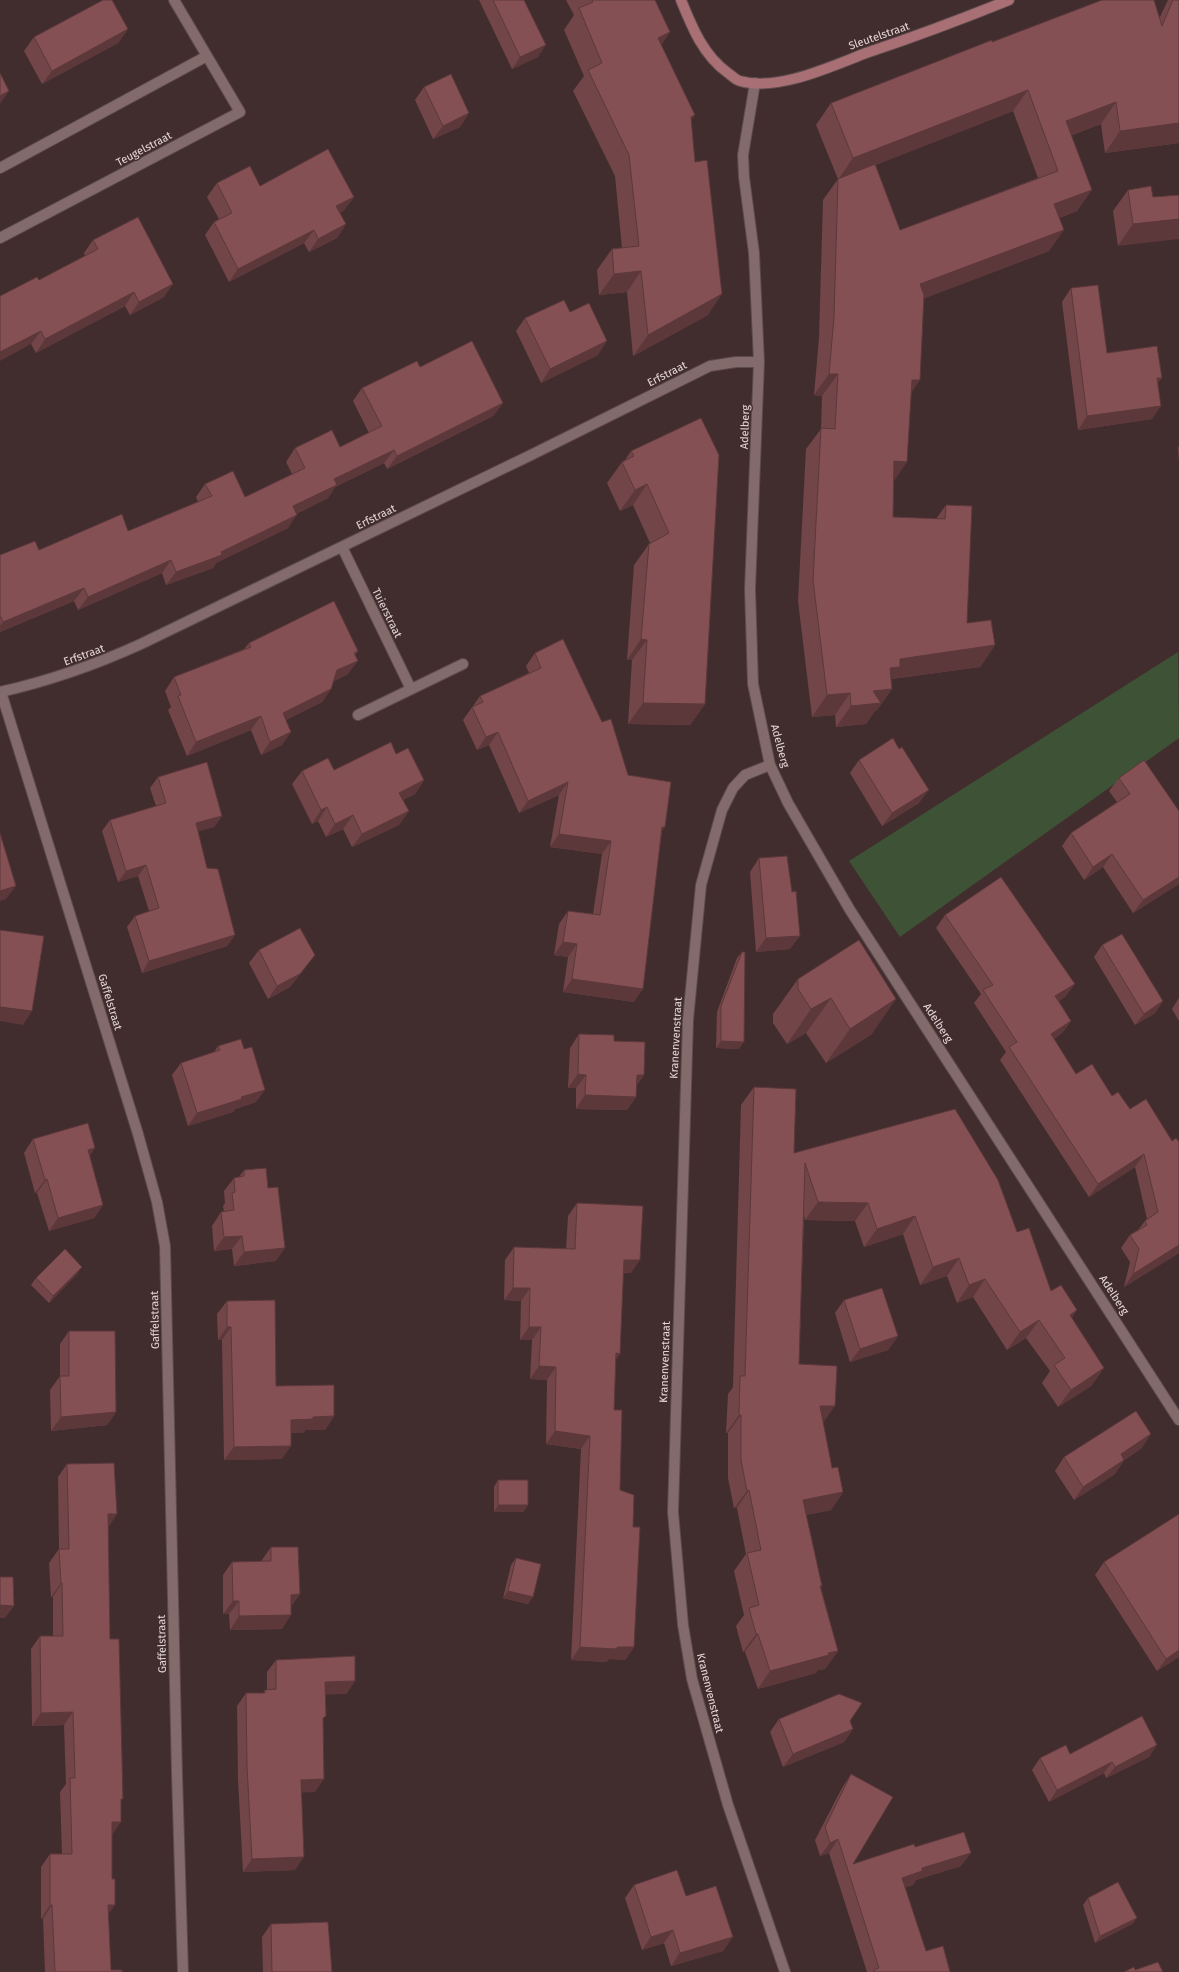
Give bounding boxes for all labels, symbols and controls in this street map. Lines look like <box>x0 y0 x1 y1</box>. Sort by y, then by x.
street label: Sleutelstraat <box>847 20 911 52</box>
street label: Teugelstraat <box>114 129 174 169</box>
street label: Erfstraat <box>645 359 689 389</box>
street label: Adelberg <box>738 404 752 449</box>
street label: Erfstraat <box>354 502 398 532</box>
street label: Tuierstraat <box>369 586 405 640</box>
street label: Erfstraat <box>62 642 106 668</box>
street label: Adelberg <box>768 723 792 769</box>
street label: Gaffelstraat <box>95 972 125 1032</box>
street label: Kranenvenstraat <box>667 997 685 1079</box>
street label: Adelberg <box>920 1001 956 1045</box>
street label: Adelberg <box>1096 1273 1132 1317</box>
street label: Gaffelstraat <box>148 1291 162 1349</box>
street label: Kranenvenstraat <box>657 1321 673 1403</box>
street label: Gaffelstraat <box>155 1615 169 1673</box>
street label: Kranenvenstraat <box>694 1652 726 1734</box>

